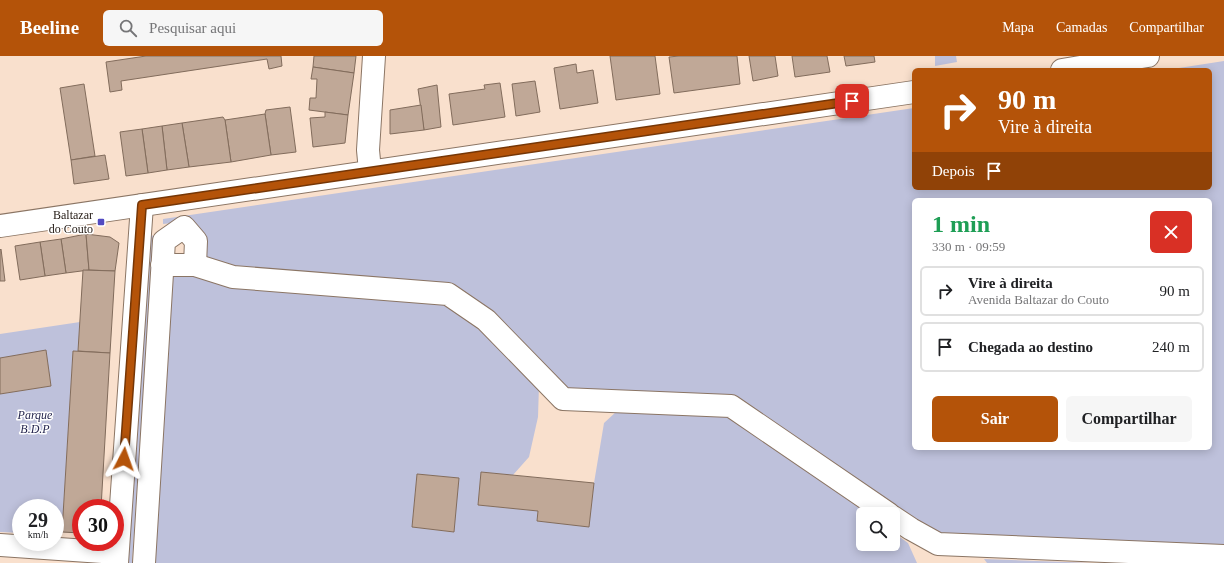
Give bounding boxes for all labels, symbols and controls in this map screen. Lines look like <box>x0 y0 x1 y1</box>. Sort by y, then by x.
search box <box>103 10 383 46</box>
text: Beeline <box>20 17 79 38</box>
icon: search <box>117 17 139 39</box>
text: Pesquisar aqui <box>149 20 236 36</box>
text: Mapa <box>1002 20 1034 35</box>
text: Camadas <box>1056 20 1107 35</box>
text: Compartilhar <box>1129 20 1204 35</box>
pin <box>835 84 869 118</box>
icon: right <box>932 84 984 136</box>
text: 90 m <box>998 84 1056 115</box>
icon: arrive <box>841 90 863 112</box>
text: Vire à direita <box>998 117 1092 137</box>
icon: arrive <box>983 160 1005 182</box>
text: Depois <box>932 163 975 179</box>
place label: Baltazar do Couto <box>49 208 93 236</box>
text: 1 min <box>932 211 990 237</box>
button: close <box>1150 211 1192 253</box>
marker: Baltazar do Couto <box>96 217 106 227</box>
text: 330 m · 09:59 <box>932 239 1005 254</box>
text: Vire à direita <box>968 275 1053 291</box>
icon: right <box>934 280 956 302</box>
text: 90 m <box>1160 283 1190 299</box>
text: Avenida Baltazar do Couto <box>968 292 1109 307</box>
icon: arrive <box>934 336 956 358</box>
text: Chegada ao destino <box>968 339 1093 355</box>
text: 240 m <box>1152 339 1190 355</box>
button: Sair <box>932 396 1058 442</box>
button: Compartilhar <box>1066 396 1192 442</box>
park label: Parque B.D.P <box>17 408 53 436</box>
position arrow <box>103 438 145 480</box>
speed limit sign: 30 <box>72 499 124 551</box>
map controls <box>856 507 900 551</box>
button: search <box>856 507 900 551</box>
text: 29 <box>28 509 48 531</box>
text: km/h <box>28 529 48 540</box>

